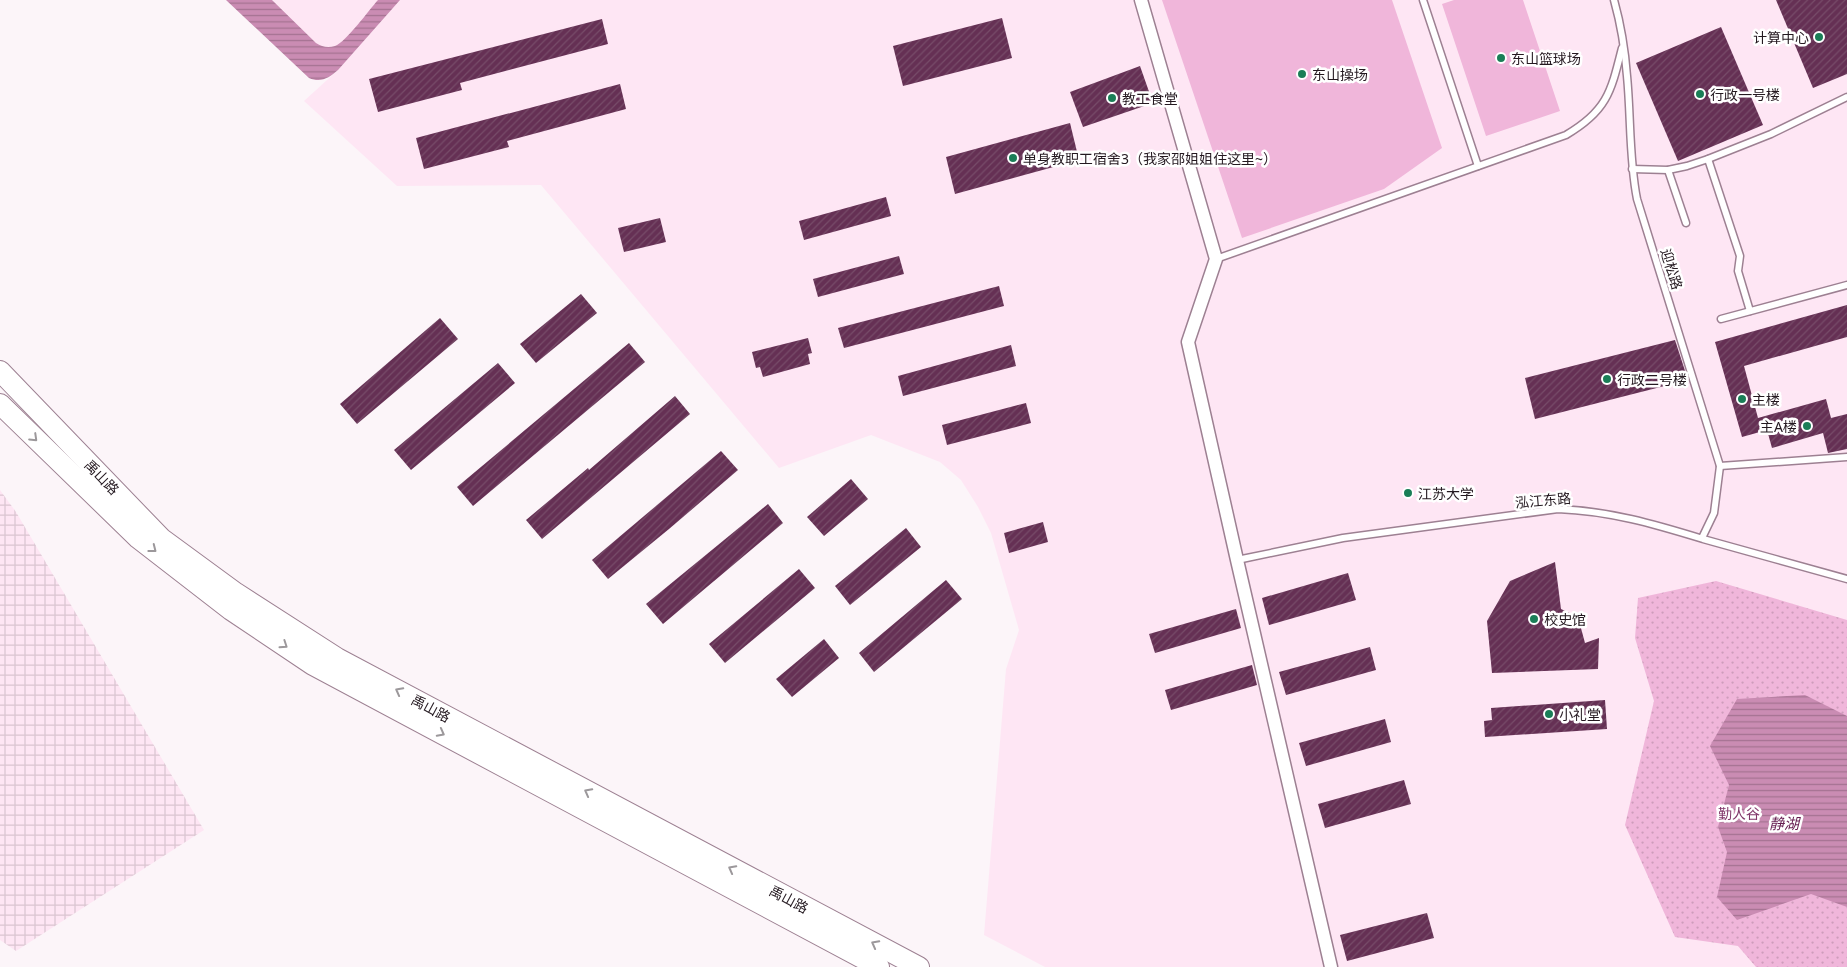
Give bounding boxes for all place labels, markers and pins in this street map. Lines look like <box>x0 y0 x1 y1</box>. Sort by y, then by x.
place label: 计算中心 <box>1753 28 1809 47</box>
marker: 计算中心 <box>1813 31 1825 43</box>
place label: 东山篮球场 <box>1511 49 1581 68</box>
marker: 东山篮球场 <box>1495 52 1507 64</box>
place label: 东山操场 <box>1312 65 1368 84</box>
marker: 东山操场 <box>1296 68 1308 80</box>
place label: 行政一号楼 <box>1710 85 1780 104</box>
marker: 行政一号楼 <box>1694 88 1706 100</box>
place label: 教工食堂 <box>1122 89 1178 108</box>
marker: 教工食堂 <box>1106 92 1118 104</box>
place label: 单身教职工宿舍3（我家邵姐姐住这里~） <box>1023 149 1277 168</box>
marker: 单身教职工宿舍3（我家邵姐姐住这里~） <box>1007 152 1019 164</box>
place label: 行政二号楼 <box>1617 370 1687 389</box>
marker: 行政二号楼 <box>1601 373 1613 385</box>
place label: 主楼 <box>1752 390 1780 409</box>
marker: 主楼 <box>1736 393 1748 405</box>
place label: 主A楼 <box>1760 417 1797 436</box>
marker: 主A楼 <box>1801 420 1813 432</box>
place label: 江苏大学 <box>1418 484 1474 503</box>
marker: 江苏大学 <box>1402 487 1414 499</box>
place label: 校史馆 <box>1544 610 1586 629</box>
marker: 校史馆 <box>1528 613 1540 625</box>
place label: 小礼堂 <box>1559 705 1601 724</box>
marker: 小礼堂 <box>1543 708 1555 720</box>

